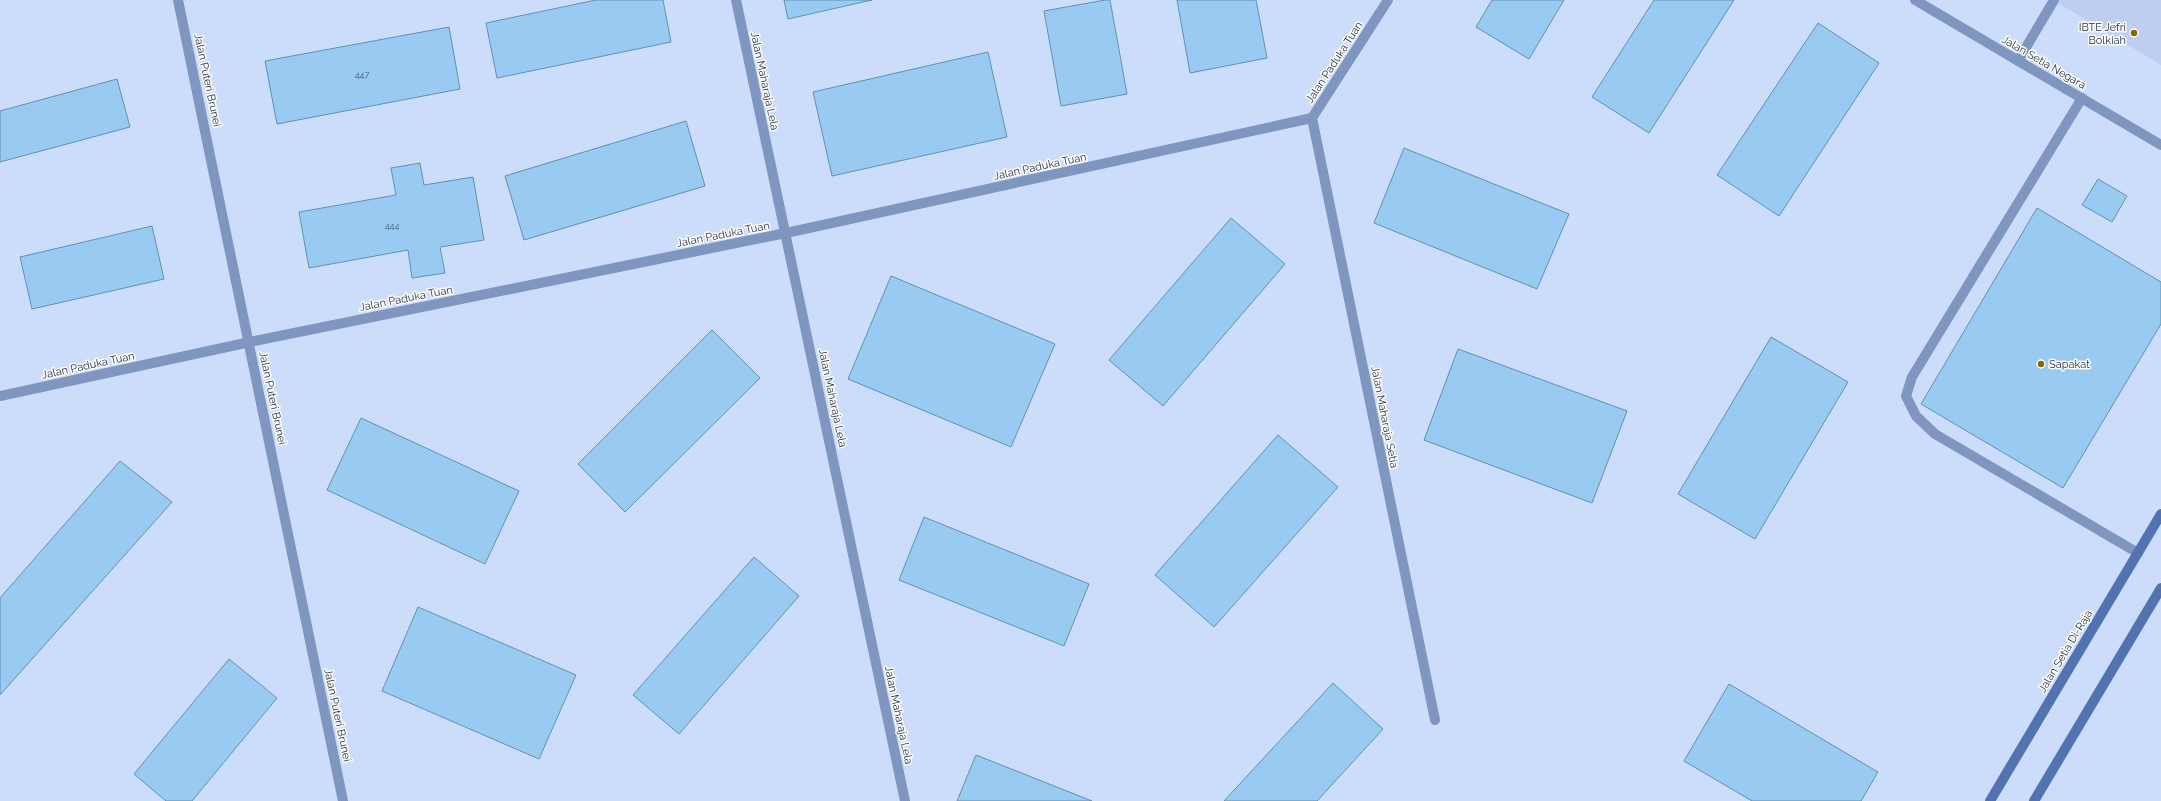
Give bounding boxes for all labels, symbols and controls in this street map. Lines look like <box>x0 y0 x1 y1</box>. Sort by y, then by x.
street label: Jalan Paduka Tuan <box>1303 19 1366 105</box>
place label: IBTE Jefri Bolkiah <box>2079 21 2126 47</box>
marker: IBTE Jefri Bolkiah <box>2129 28 2139 38</box>
street label: Jalan Maharaja Lela <box>748 31 781 131</box>
street label: Jalan Puteri Brunei <box>191 32 224 128</box>
street label: Jalan Setia Negara <box>1999 33 2088 92</box>
house number: 447 <box>355 70 369 80</box>
street label: Jalan Paduka Tuan <box>992 150 1088 183</box>
street label: Jalan Paduka Tuan <box>675 219 771 250</box>
house number: 444 <box>385 221 399 231</box>
street label: Jalan Paduka Tuan <box>358 283 454 314</box>
street label: Jalan Maharaja Lela <box>816 348 849 448</box>
street label: Jalan Paduka Tuan <box>40 349 136 382</box>
street label: Jalan Puteri Brunei <box>256 350 289 446</box>
place label: Sapakat <box>2049 358 2090 371</box>
marker: Sapakat <box>2036 359 2046 369</box>
street label: Jalan Maharaja Setia <box>1368 365 1401 469</box>
street label: Jalan Setia Di-Raja <box>2036 608 2095 695</box>
street label: Jalan Maharaja Lela <box>882 665 915 765</box>
street label: Jalan Puteri Brunei <box>321 667 354 763</box>

